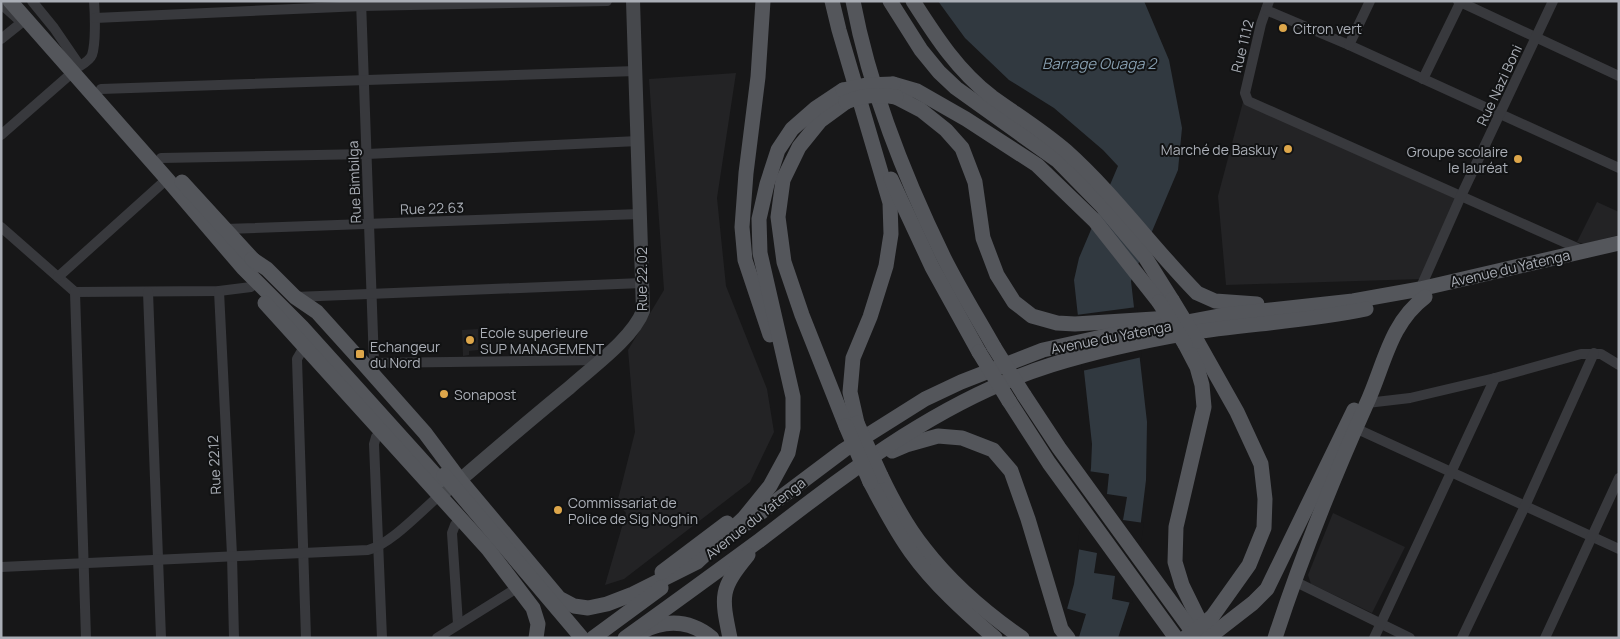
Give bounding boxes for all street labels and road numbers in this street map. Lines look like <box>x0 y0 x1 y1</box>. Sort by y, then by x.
street label: Rue 11.12 <box>1226 18 1258 74</box>
street label: Rue Nazi Boni <box>1472 41 1526 129</box>
street label: Rue Bimbilga <box>343 140 365 224</box>
street label: Rue 22.63 <box>400 197 464 219</box>
street label: Avenue du Yatenga <box>1448 245 1572 291</box>
street label: Rue 22.02 <box>632 247 651 311</box>
street label: Avenue du Yatenga <box>1049 316 1173 358</box>
street label: Rue 22.12 <box>203 435 225 495</box>
street label: Avenue du Yatenga <box>701 473 809 563</box>

